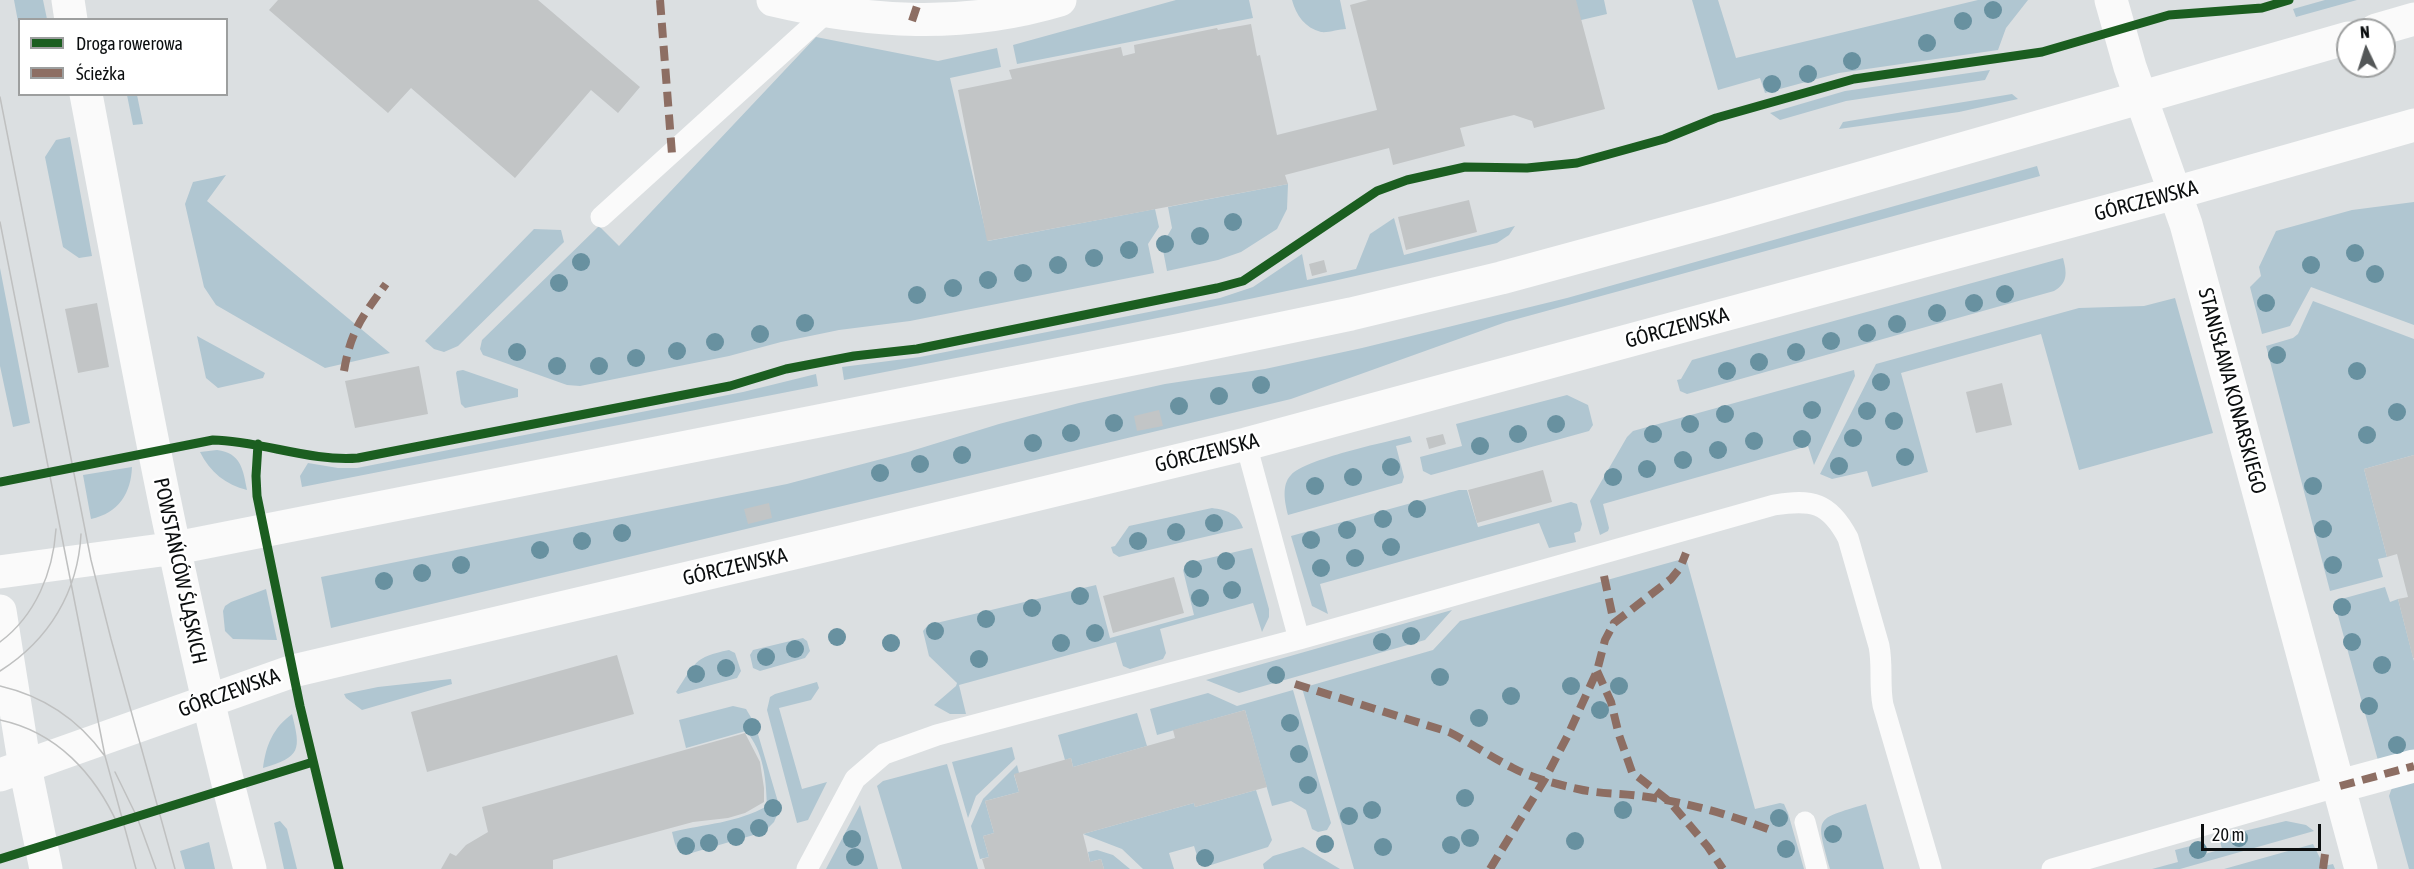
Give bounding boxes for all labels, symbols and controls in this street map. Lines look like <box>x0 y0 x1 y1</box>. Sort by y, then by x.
legend <box>18 18 228 96</box>
north arrow <box>2336 18 2396 78</box>
text: N <box>2360 23 2370 41</box>
text: Droga rowerowa <box>76 33 183 54</box>
text: Ścieżka <box>76 63 125 84</box>
street label: GÓRCZEWSKA <box>2091 175 2201 227</box>
street label: STANISŁAWA KONARSKIEGO <box>2192 285 2272 497</box>
street label: GÓRCZEWSKA <box>1622 302 1732 354</box>
street label: GÓRCZEWSKA <box>1152 428 1262 478</box>
street label: POWSTAŃCÓW ŚLĄSKICH <box>148 475 212 667</box>
street label: GÓRCZEWSKA <box>680 543 790 591</box>
street label: GÓRCZEWSKA <box>175 663 283 723</box>
scale bar <box>2204 812 2324 850</box>
text: 20 m <box>2212 824 2244 845</box>

